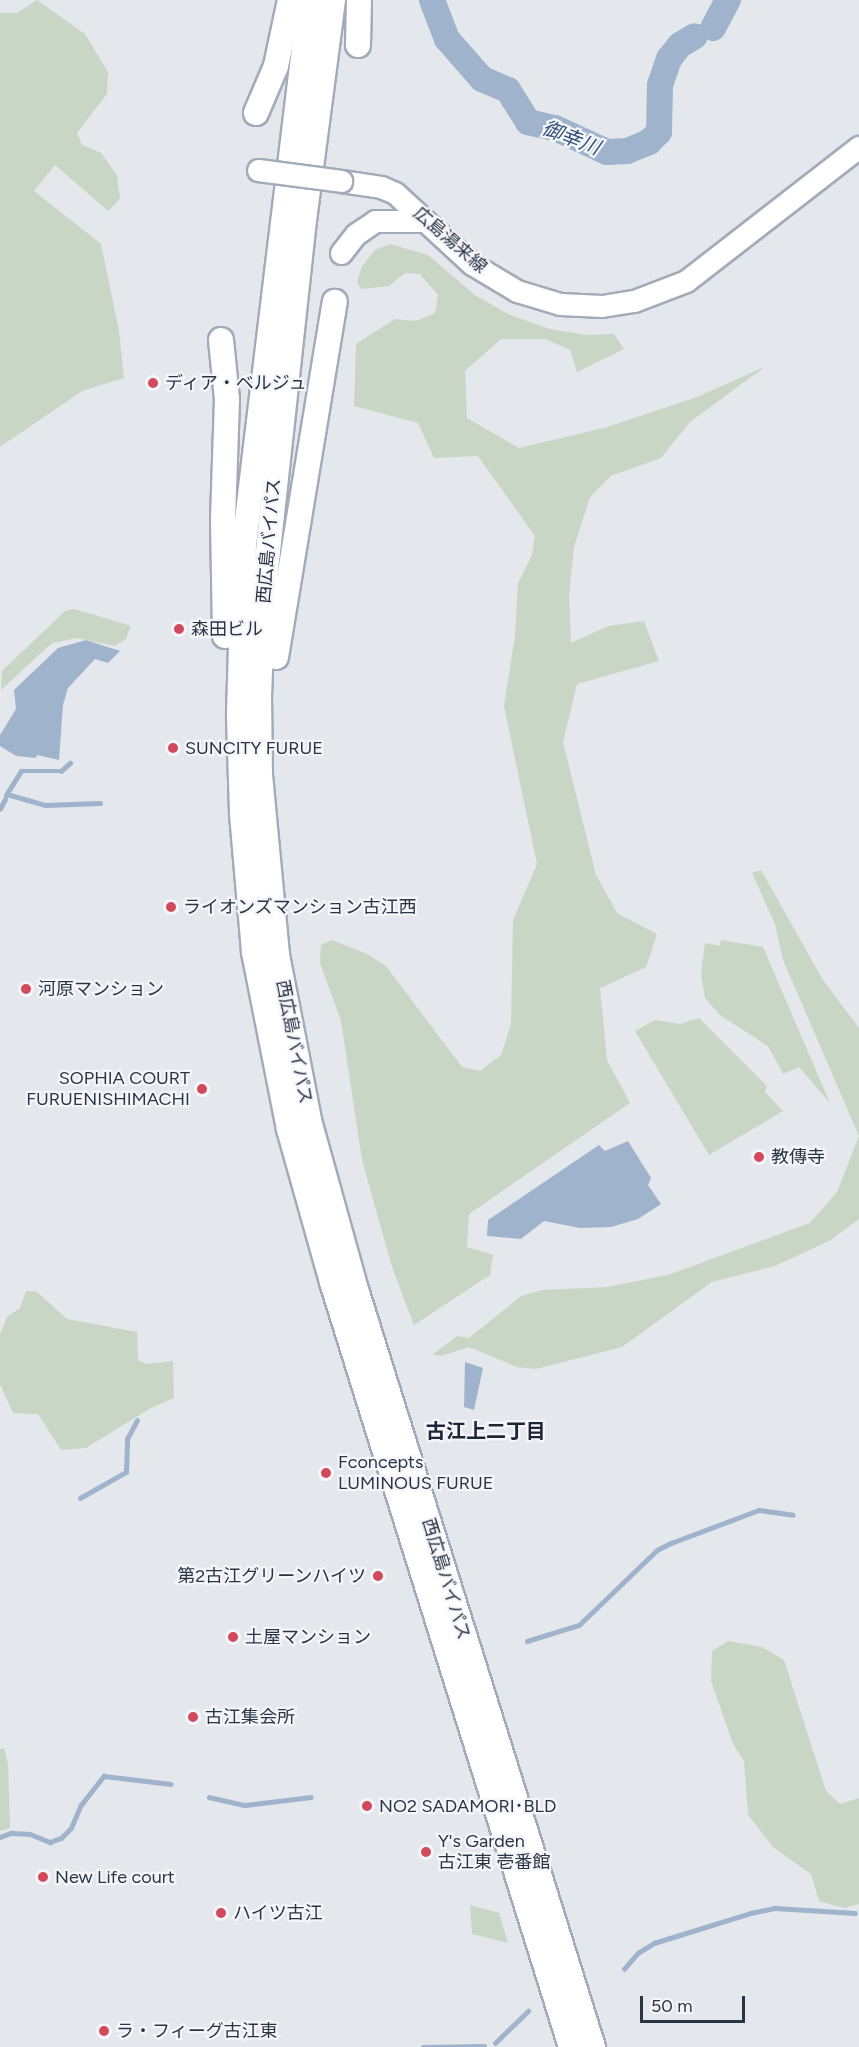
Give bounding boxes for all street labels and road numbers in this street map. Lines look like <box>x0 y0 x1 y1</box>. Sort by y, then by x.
street label: 広島湯来線 <box>409 202 491 278</box>
street label: 西広島バイパス <box>253 477 285 605</box>
street label: 西広島バイパス <box>271 978 317 1106</box>
street label: 西広島バイパス <box>417 1516 475 1642</box>

